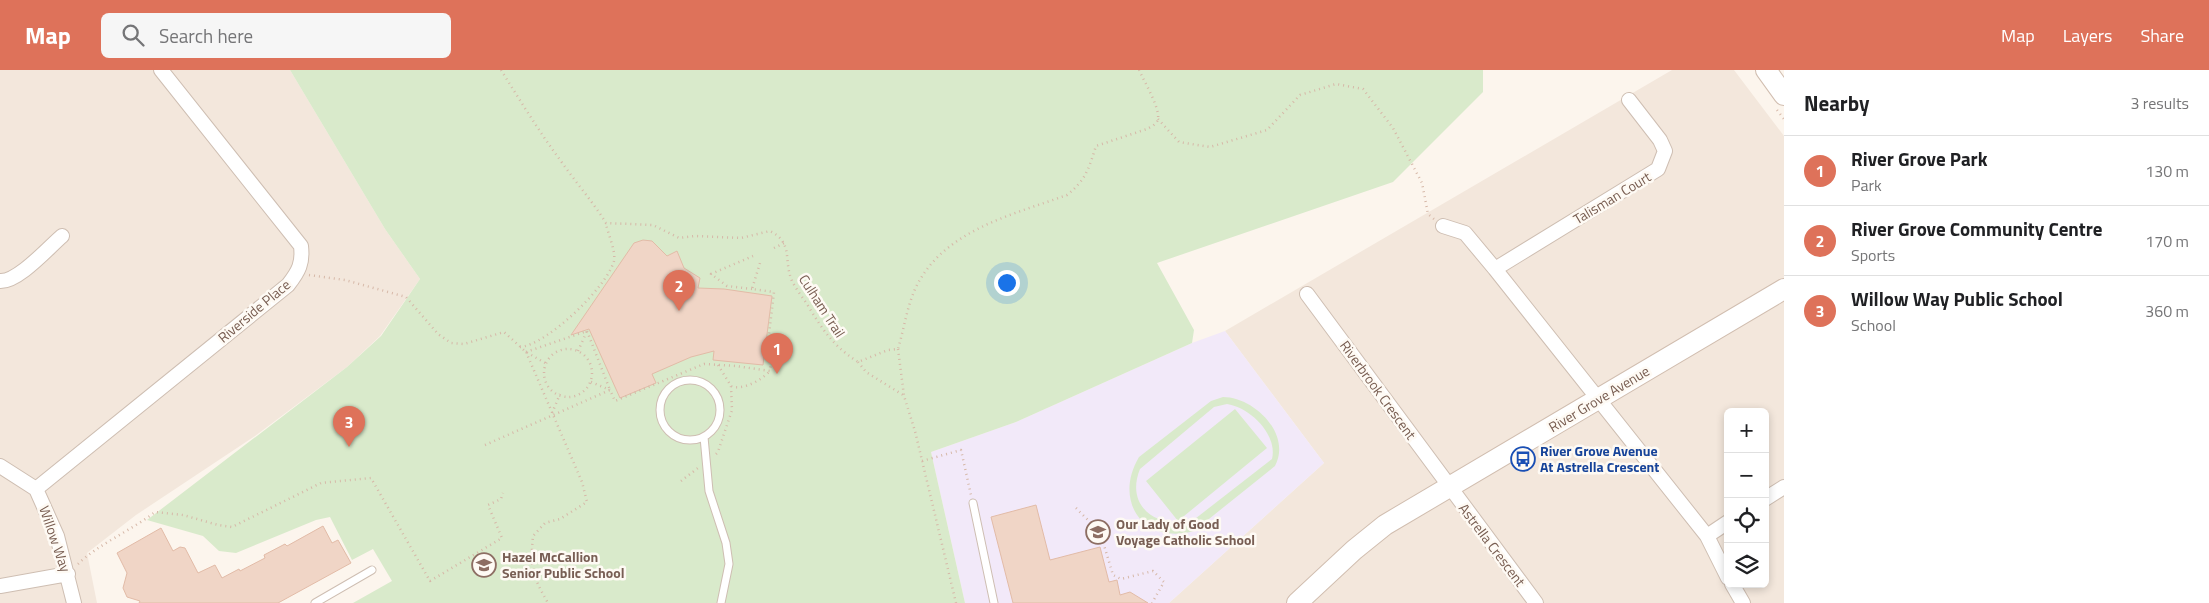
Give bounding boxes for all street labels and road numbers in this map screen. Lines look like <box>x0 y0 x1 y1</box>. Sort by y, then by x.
street label: Talisman Court <box>1569 166 1655 229</box>
street label: Culham Trail <box>794 270 851 342</box>
street label: Riverside Place <box>213 274 295 347</box>
street label: Riverbrook Crescent <box>1335 336 1422 444</box>
street label: River Grove Avenue <box>1544 360 1653 437</box>
street label: Astrella Crescent <box>1454 499 1531 591</box>
street label: Willow Way <box>34 503 77 575</box>

